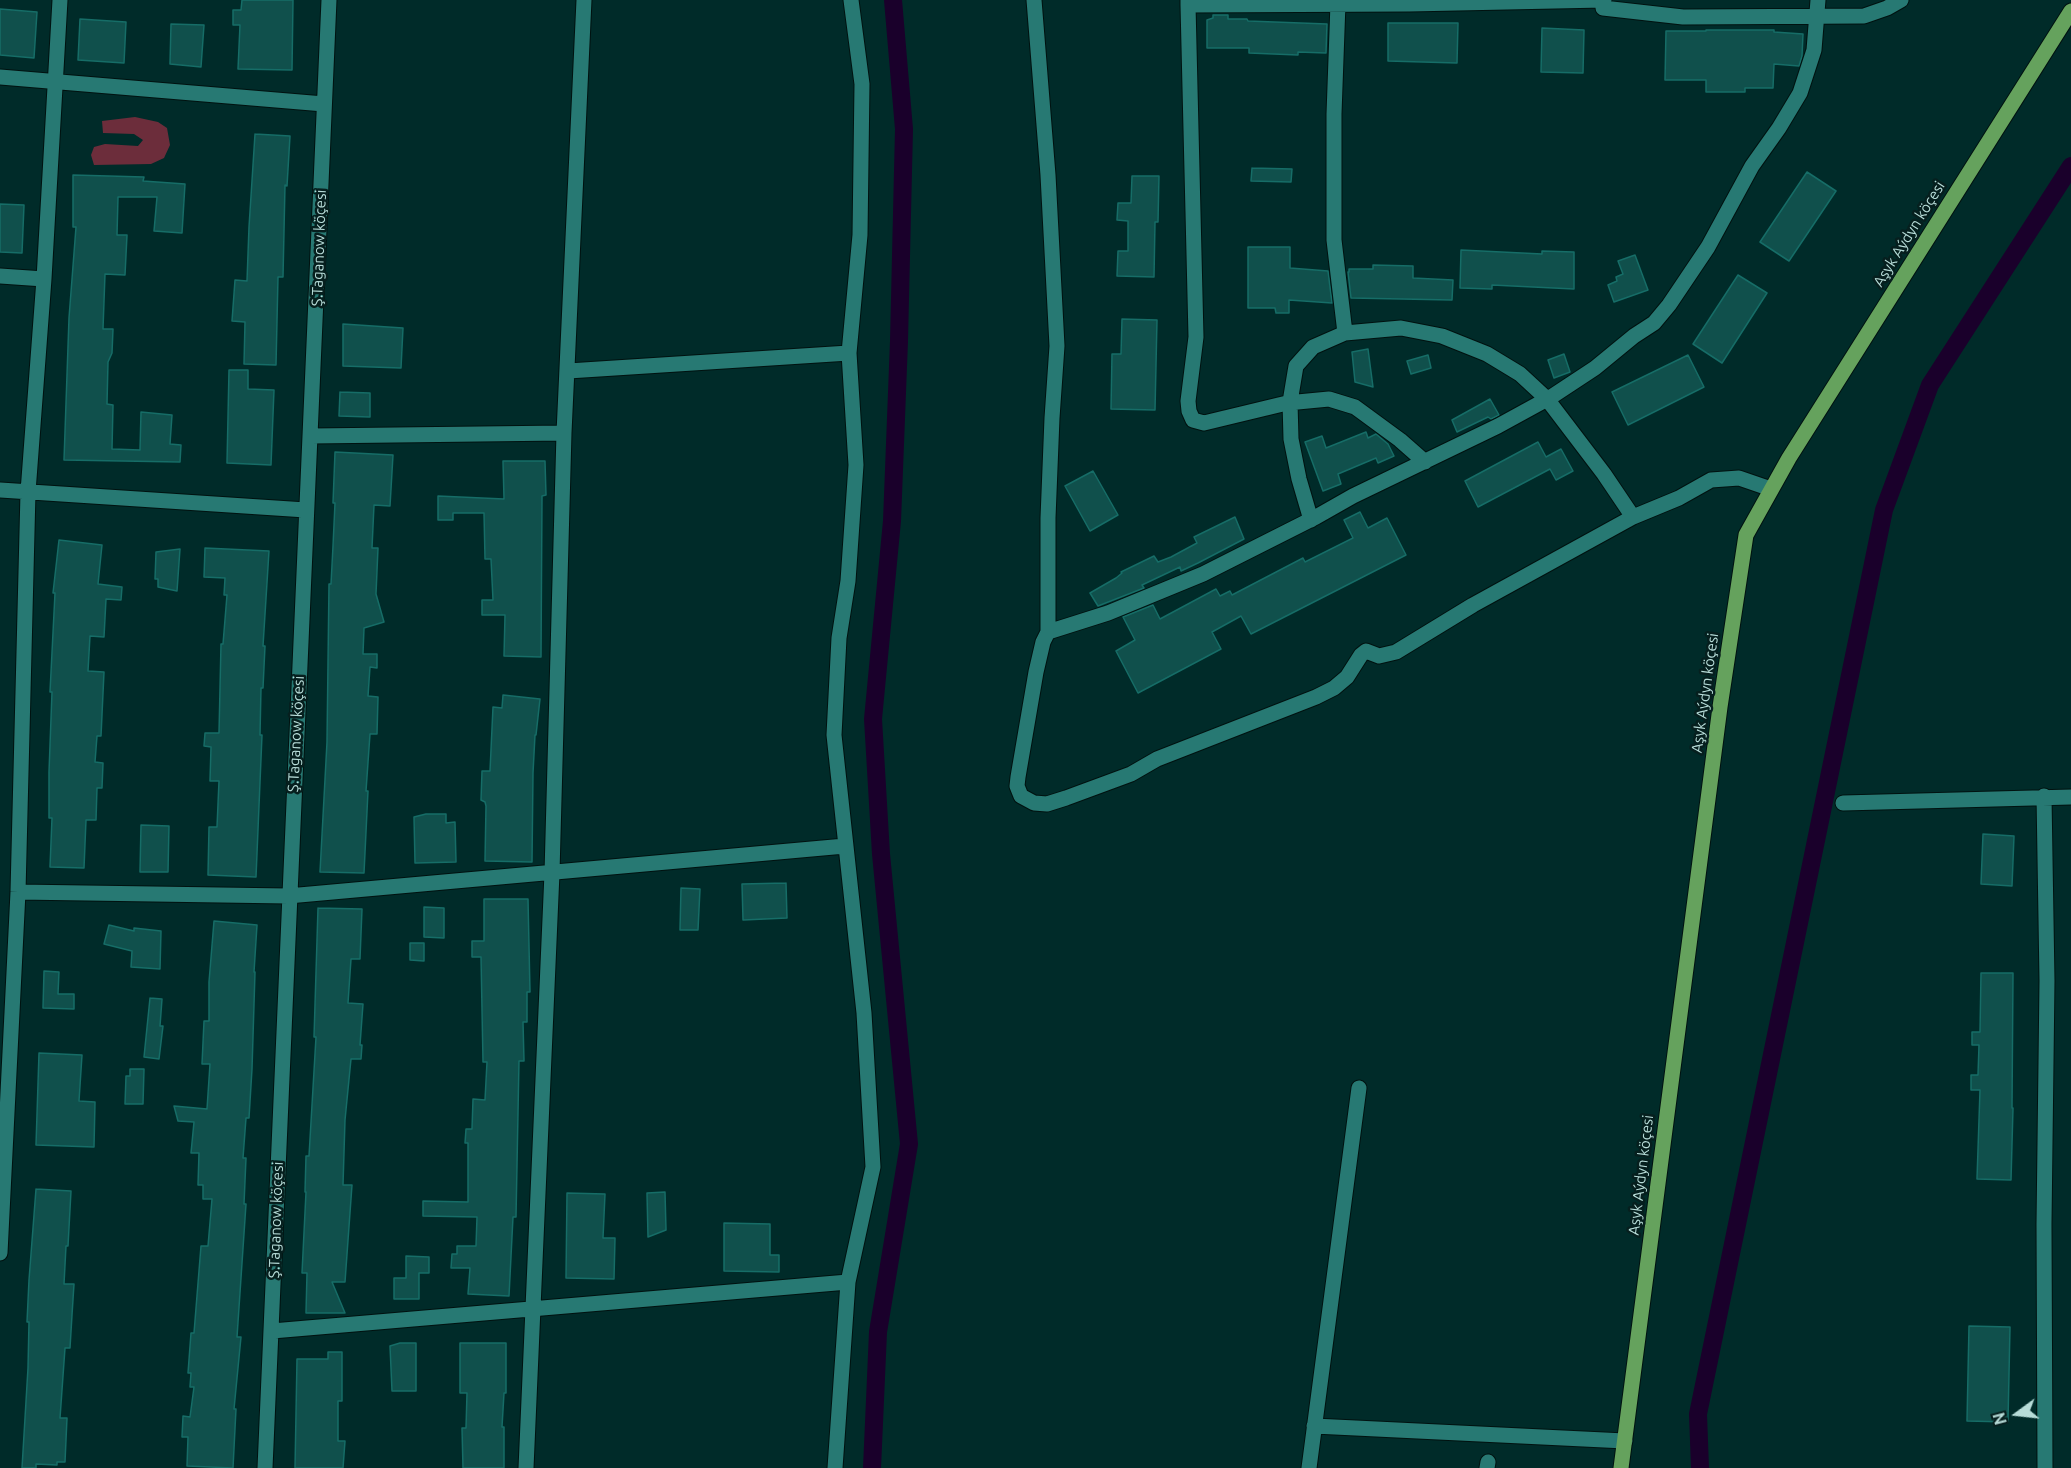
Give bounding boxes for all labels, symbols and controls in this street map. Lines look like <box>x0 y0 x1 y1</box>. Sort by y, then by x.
street label: Aşyk Aýdyn köçesi <box>1869 178 1949 290</box>
street label: Ş.Taganow köçesi <box>308 189 330 307</box>
street label: Aşyk Aýdyn köçesi <box>1688 632 1722 754</box>
street label: Ş.Taganow köçesi <box>284 675 308 793</box>
street label: Aşyk Aýdyn köçesi <box>1625 1114 1657 1236</box>
street label: Ş.Taganow köçesi <box>265 1161 287 1279</box>
north arrow <box>1987 1384 2047 1444</box>
text: N <box>1989 1411 2010 1427</box>

